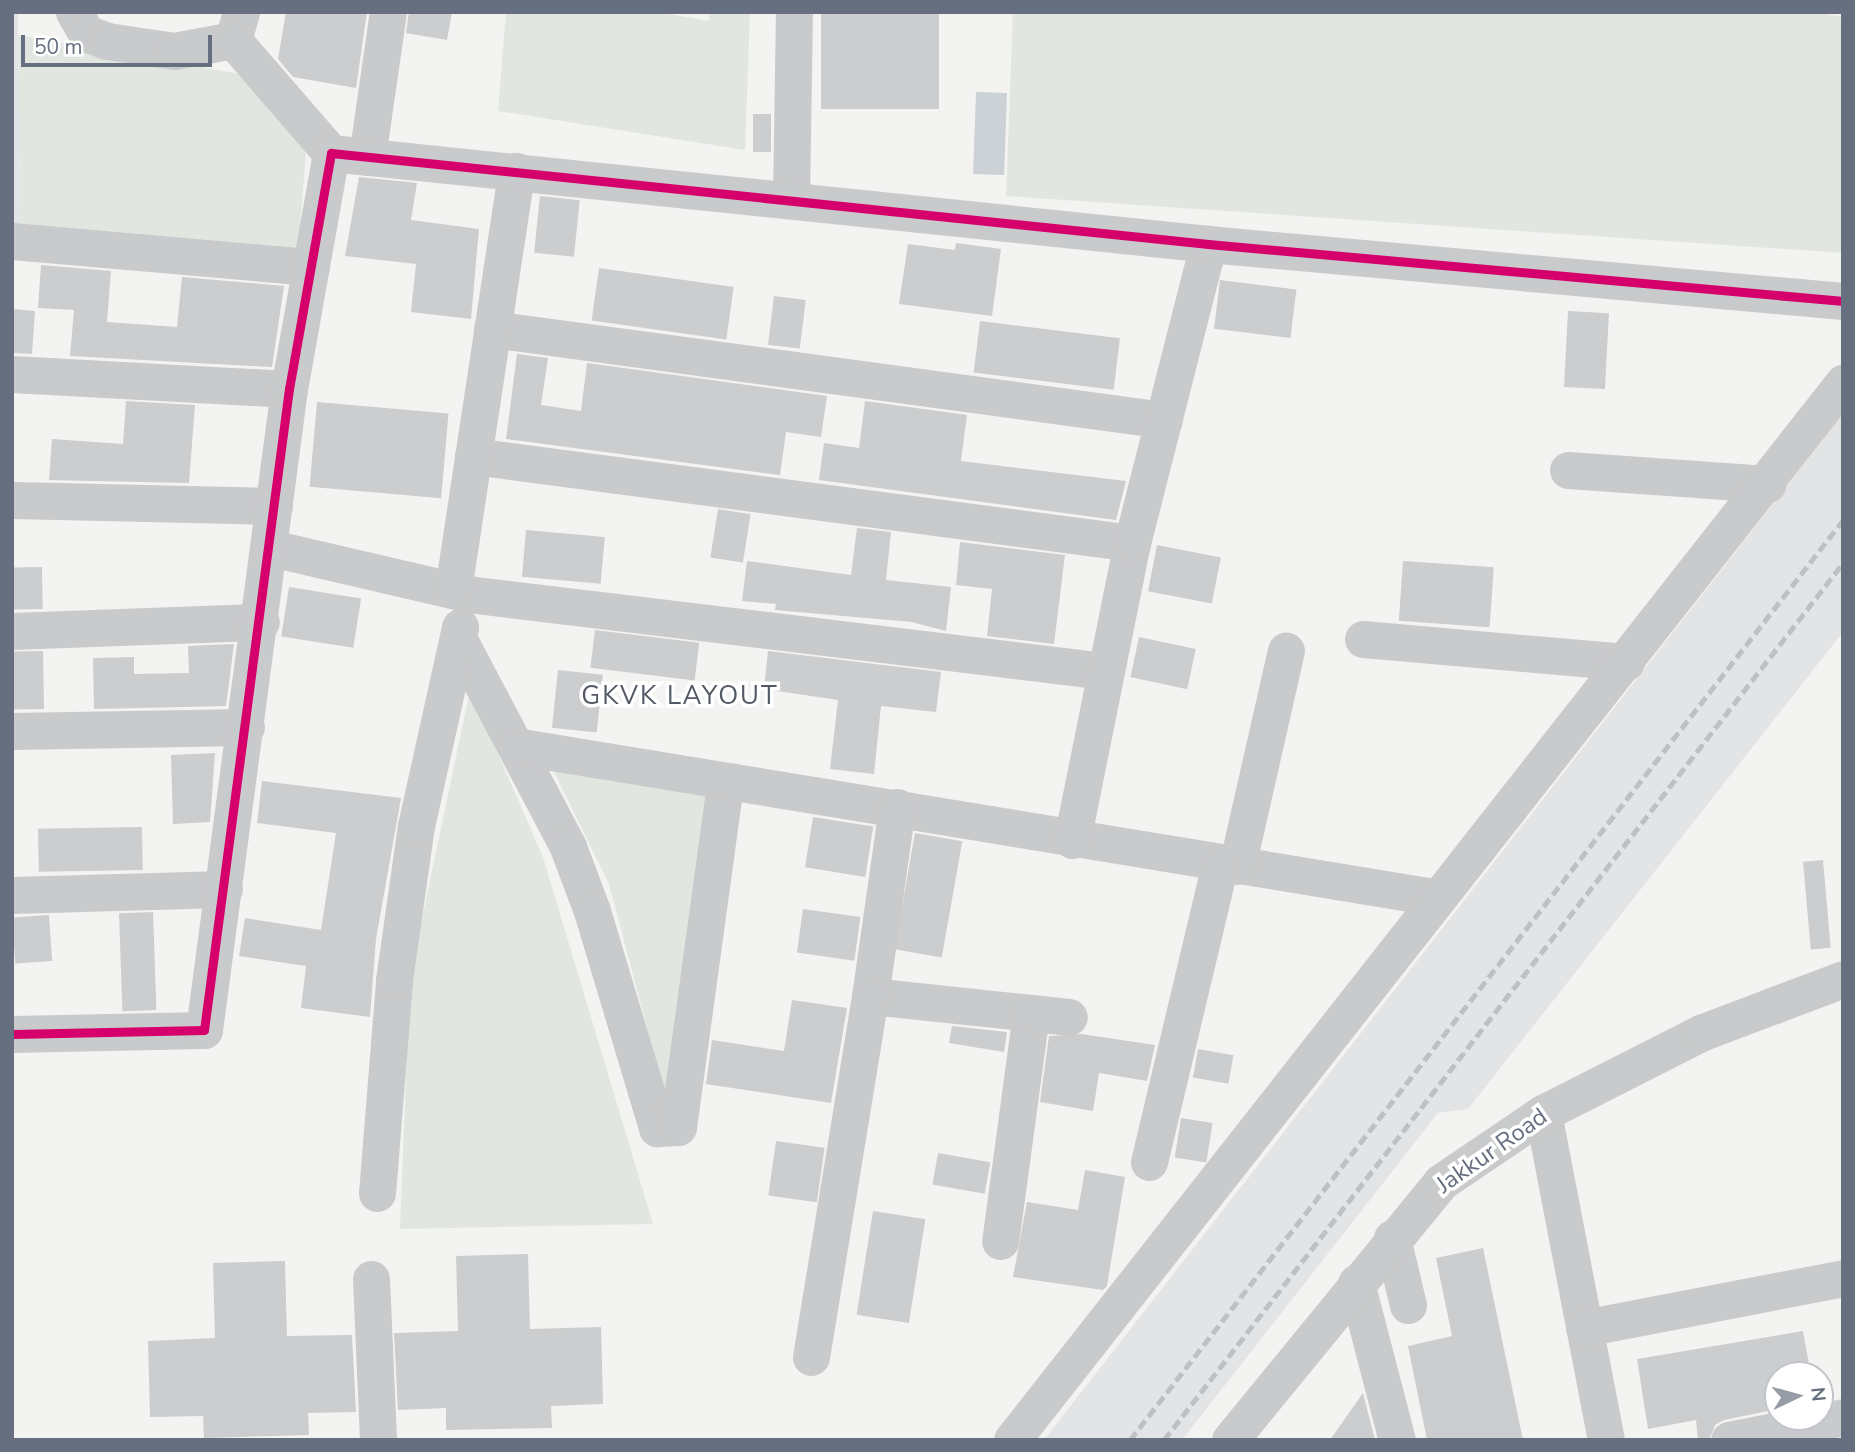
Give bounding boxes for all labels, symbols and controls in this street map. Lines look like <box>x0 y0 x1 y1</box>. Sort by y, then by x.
scale bar <box>24 21 215 65</box>
text: 50 m <box>34 33 83 61</box>
district label: GKVK LAYOUT <box>583 680 777 712</box>
street label: Jakkur Road <box>1431 1102 1553 1200</box>
north arrow <box>1764 1361 1834 1431</box>
text: N <box>1804 1386 1831 1403</box>

